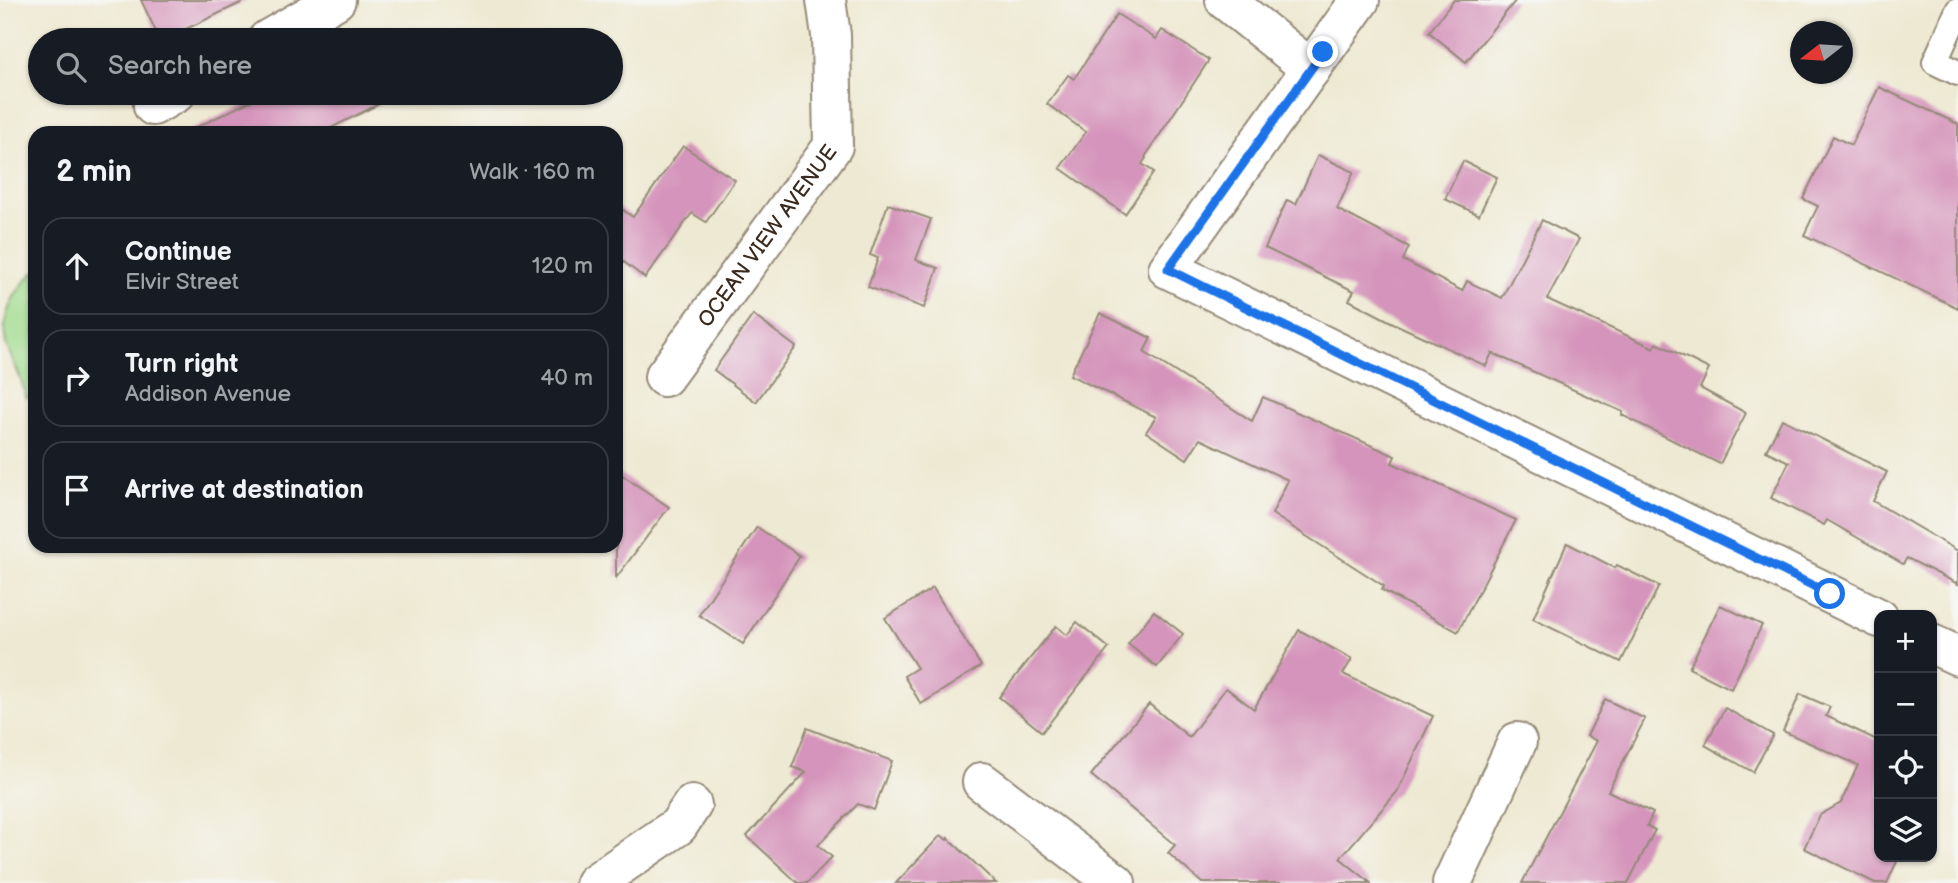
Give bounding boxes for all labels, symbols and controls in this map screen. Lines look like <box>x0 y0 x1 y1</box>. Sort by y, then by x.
north arrow <box>1790 21 1853 84</box>
search box <box>28 28 623 105</box>
route end <box>1307 36 1338 67</box>
icon: search <box>52 48 90 86</box>
text: Search here <box>108 51 252 82</box>
street label: OCEAN VIEW AVENUE <box>692 140 842 332</box>
text: 2 min <box>56 154 132 190</box>
text: Walk · 160 m <box>469 158 595 186</box>
text: Continue <box>125 237 232 268</box>
icon: ahead <box>58 247 96 285</box>
text: 120 m <box>532 252 593 280</box>
text: Elvir Street <box>125 268 239 296</box>
text: Turn right <box>125 349 238 380</box>
icon: right <box>58 359 96 397</box>
text: 40 m <box>540 364 593 392</box>
text: Addison Avenue <box>125 380 291 408</box>
icon: arrive <box>58 471 96 509</box>
text: Arrive at destination <box>125 475 364 506</box>
route start <box>1814 578 1845 609</box>
map controls <box>1874 610 1937 862</box>
button: + <box>1874 610 1937 673</box>
button: − <box>1874 673 1937 736</box>
button: locate <box>1874 736 1937 799</box>
button: layers <box>1874 799 1937 862</box>

